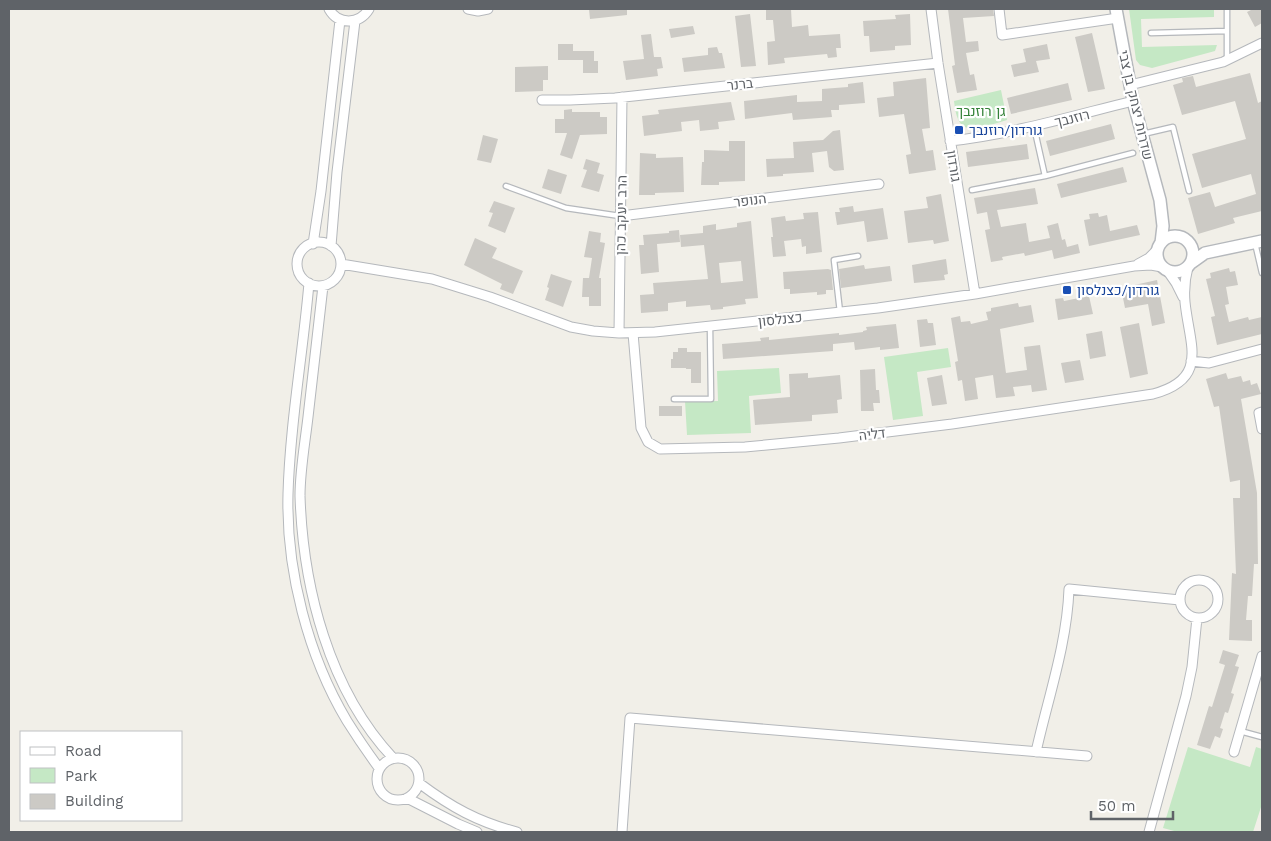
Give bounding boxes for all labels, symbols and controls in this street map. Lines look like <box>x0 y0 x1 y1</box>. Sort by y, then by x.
street label: שדרות יצחק בן צבי <box>1116 49 1156 161</box>
street label: ברנר <box>726 75 754 93</box>
park label: גן רוזנבך <box>956 103 1006 119</box>
street label: רוזנבך <box>1053 106 1091 130</box>
place label: גורדון/רוזנבך <box>969 122 1042 138</box>
marker: גורדון/רוזנבך <box>953 124 965 136</box>
street label: גורדון <box>944 149 964 183</box>
street label: הרב יעקב כהן <box>612 175 630 255</box>
street label: הנופר <box>733 190 767 210</box>
place label: גורדון/כצנלסון <box>1077 282 1160 298</box>
marker: גורדון/כצנלסון <box>1061 284 1073 296</box>
street label: כצנלסון <box>757 309 803 329</box>
street label: דליה <box>858 424 886 444</box>
legend <box>20 731 182 821</box>
text: Road <box>65 742 102 760</box>
text: Park <box>65 767 98 785</box>
scale bar <box>1091 788 1174 820</box>
text: Building <box>65 792 123 810</box>
text: 50 m <box>1098 797 1135 815</box>

